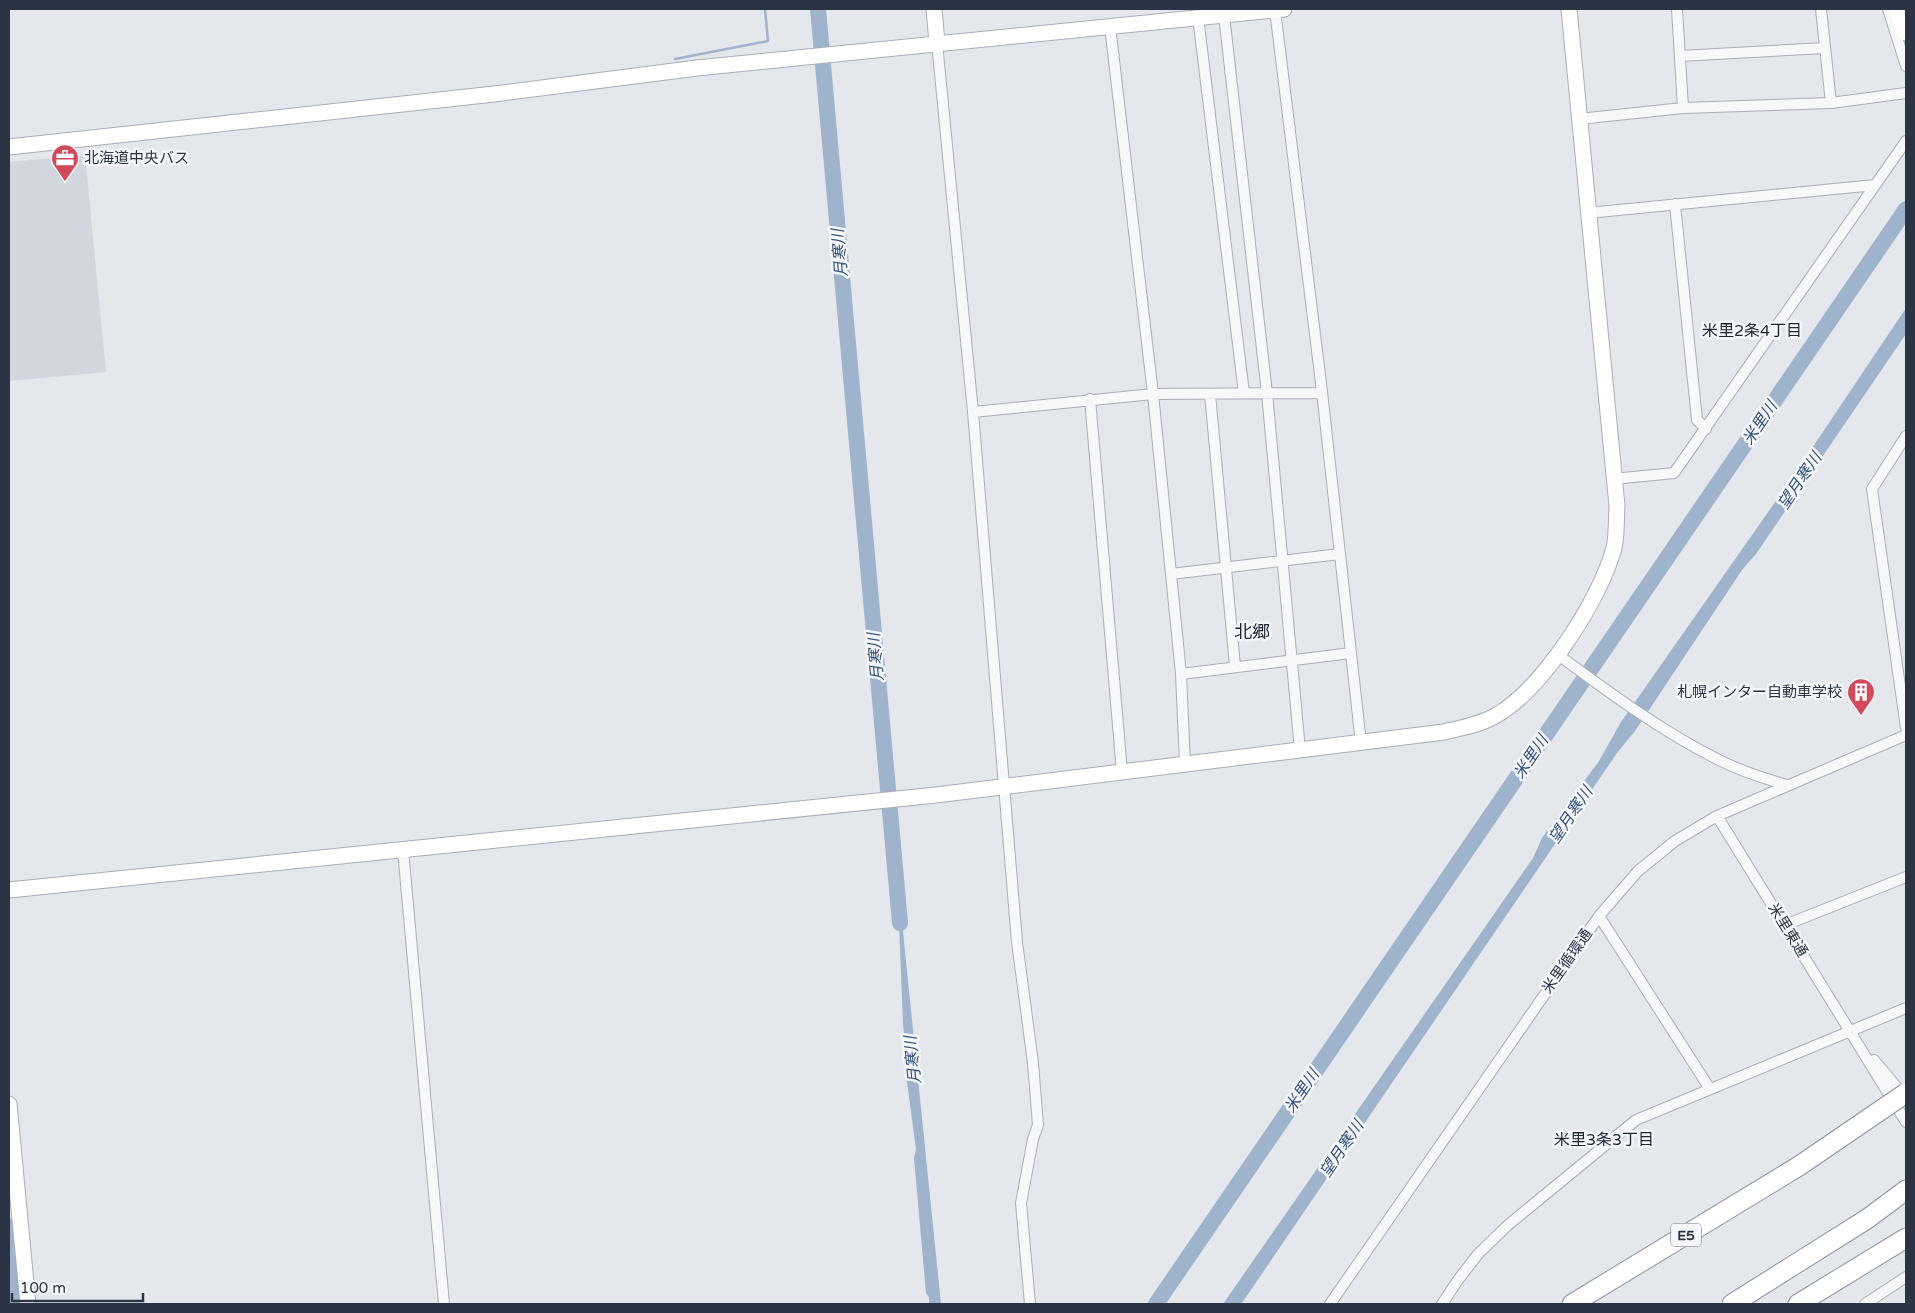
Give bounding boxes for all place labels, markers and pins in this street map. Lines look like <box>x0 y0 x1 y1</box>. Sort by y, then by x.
office icon: 北海道中央バス <box>50 143 80 182</box>
place label: 北海道中央バス <box>84 149 189 167</box>
building icon: 札幌インター自動車学校 <box>1846 677 1876 716</box>
place label: 札幌インター自動車学校 <box>1677 683 1842 701</box>

